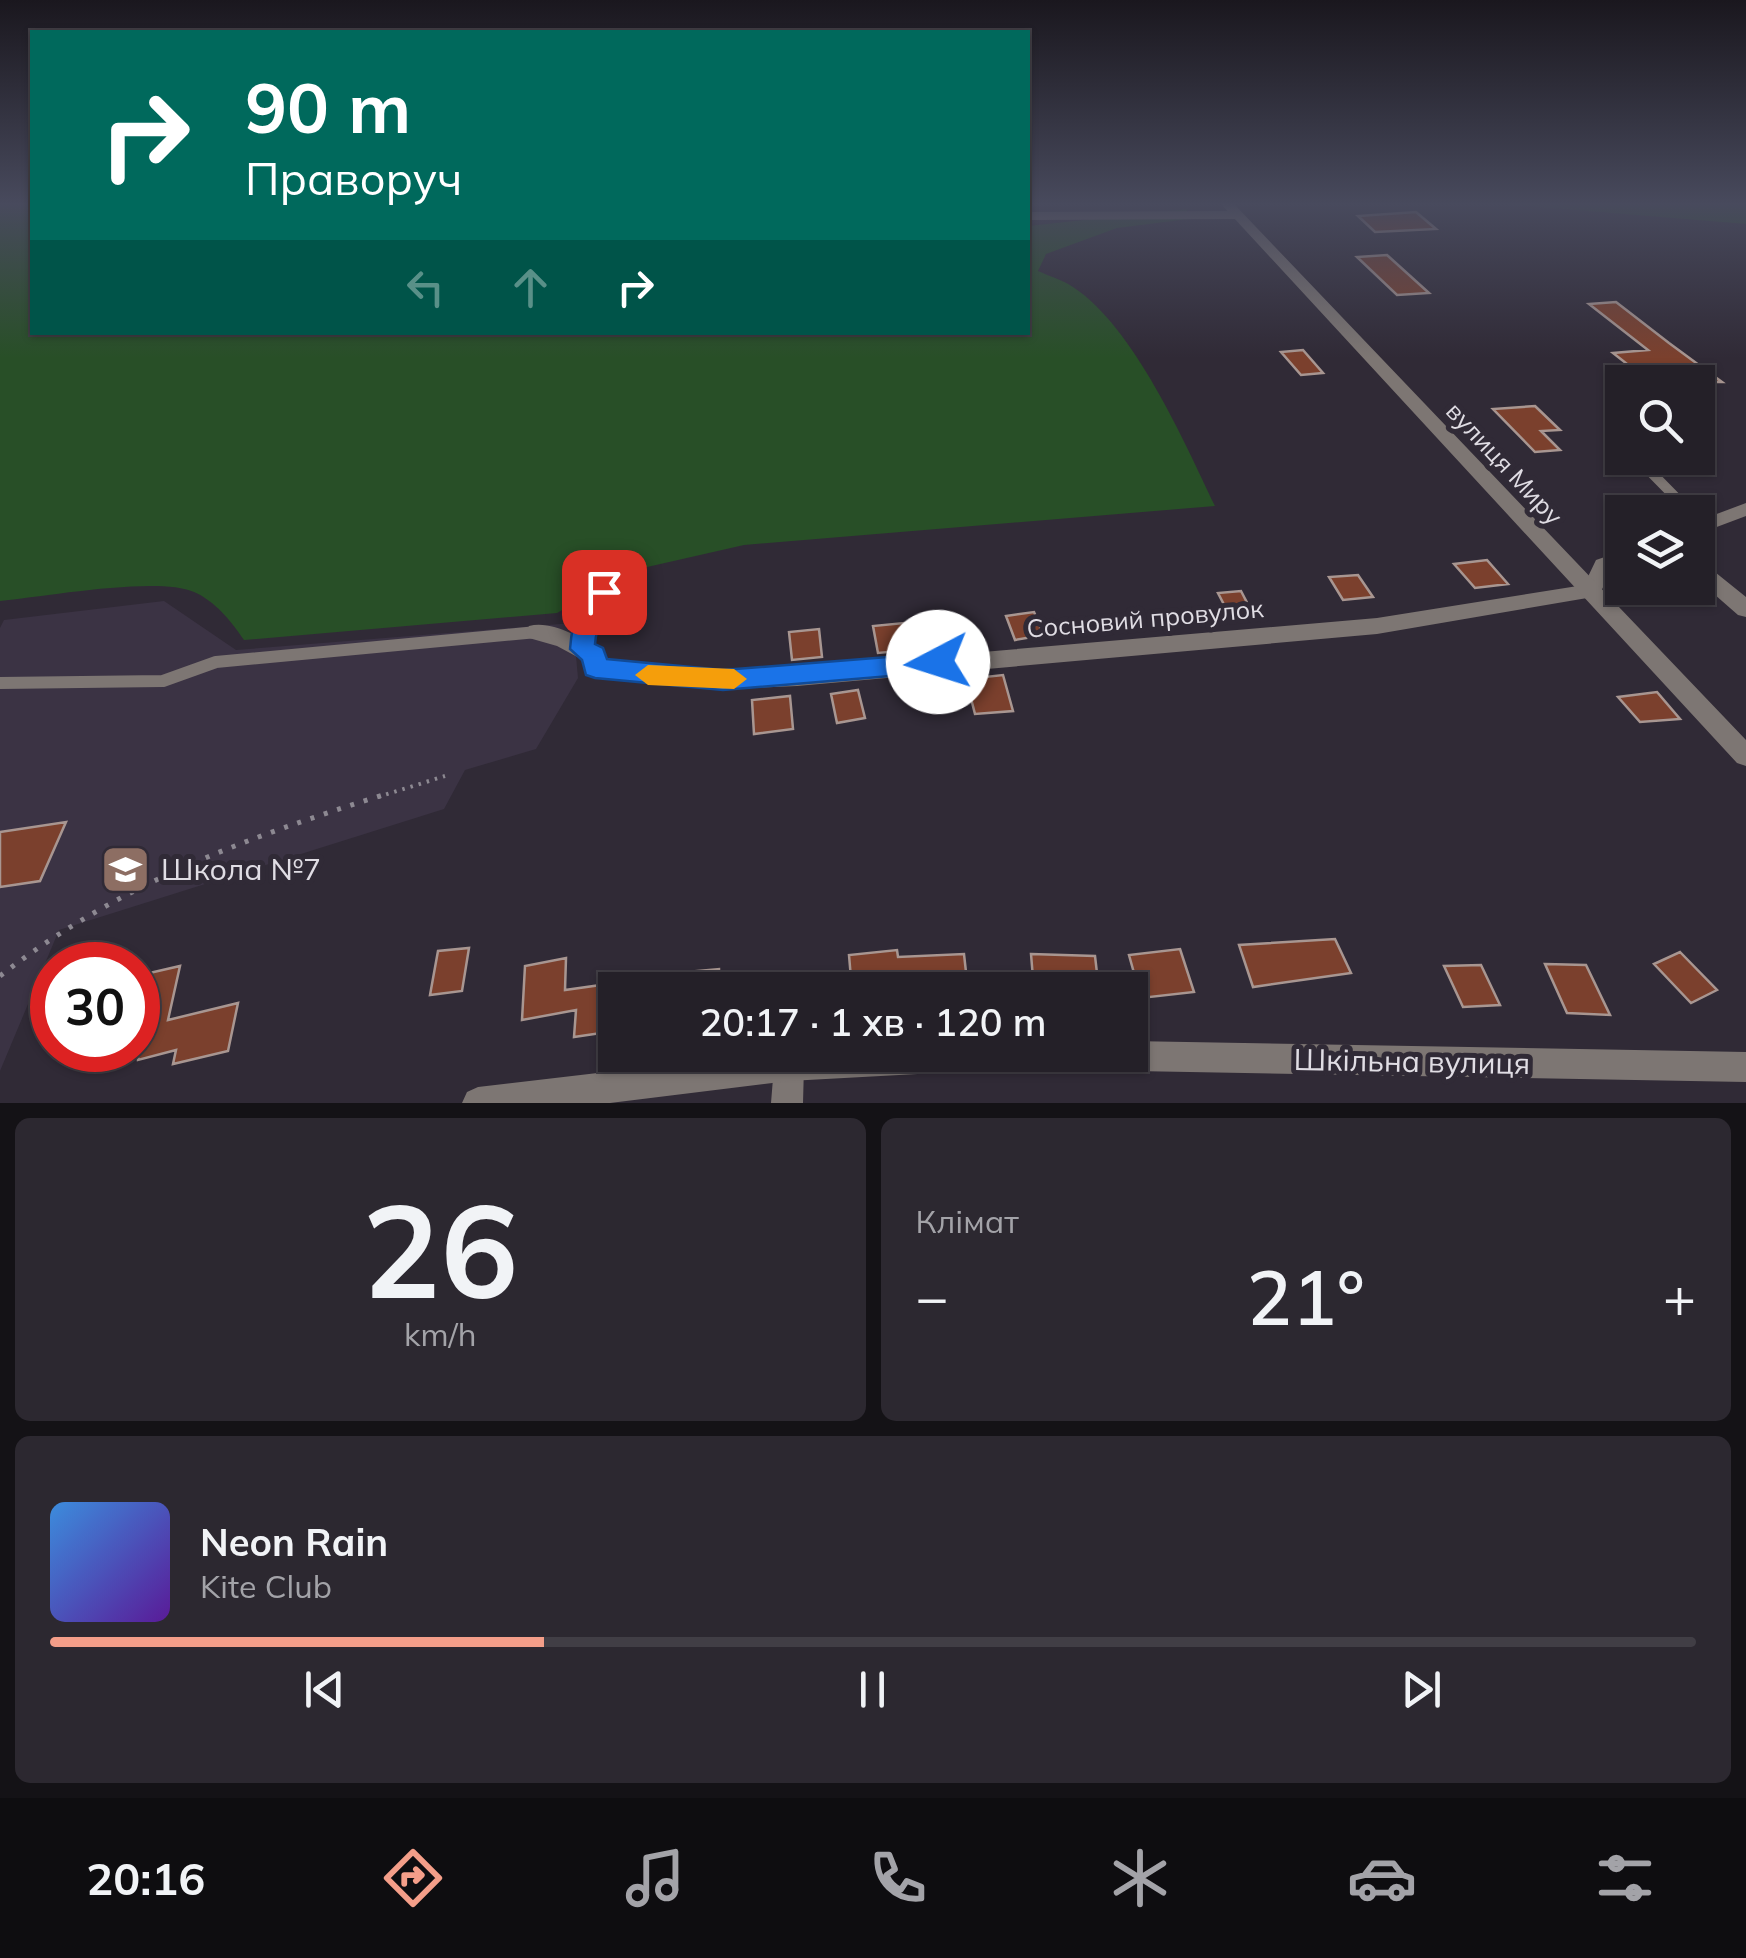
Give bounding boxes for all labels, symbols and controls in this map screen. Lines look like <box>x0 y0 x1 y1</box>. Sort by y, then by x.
text: 90 m <box>245 63 411 151</box>
icon: right <box>80 70 210 200</box>
text: Праворуч <box>245 150 462 206</box>
icon: left <box>398 260 453 315</box>
icon: ahead <box>503 260 558 315</box>
icon: right <box>608 260 663 315</box>
map controls <box>1605 365 1715 605</box>
button: search <box>1605 365 1715 475</box>
street label: вулиця Миру <box>1440 395 1570 531</box>
button: layers <box>1605 495 1715 605</box>
pin <box>562 550 647 635</box>
icon: arrive <box>577 565 632 620</box>
street label: Сосновий провулок <box>1025 592 1265 644</box>
position arrow <box>886 610 990 714</box>
school or university icon: Школа №7 <box>100 843 152 895</box>
place label: Школа №7 <box>161 850 321 888</box>
speed limit sign: 30 <box>30 942 160 1072</box>
text: 20:17 · 1 хв · 120 m <box>700 998 1046 1046</box>
street label: Шкільна вулиця <box>1293 1040 1531 1082</box>
text: 26 <box>362 1167 518 1331</box>
text: Клімат <box>916 1201 1019 1241</box>
text: 21° <box>1247 1250 1365 1344</box>
text: − <box>916 1262 949 1331</box>
text: + <box>1663 1262 1696 1331</box>
text: km/h <box>404 1314 476 1354</box>
text: Neon Rain <box>200 1518 388 1566</box>
text: Kite Club <box>200 1566 332 1606</box>
icon: previous <box>297 1662 352 1717</box>
icon: pause <box>845 1662 900 1717</box>
icon: next <box>1394 1662 1449 1717</box>
icon: directions <box>378 1843 448 1913</box>
icon: music <box>620 1843 690 1913</box>
icon: phone <box>863 1843 933 1913</box>
icon: climate <box>1105 1843 1175 1913</box>
icon: car <box>1347 1843 1417 1913</box>
icon: filters <box>1590 1843 1660 1913</box>
text: 20:16 <box>86 1850 205 1906</box>

